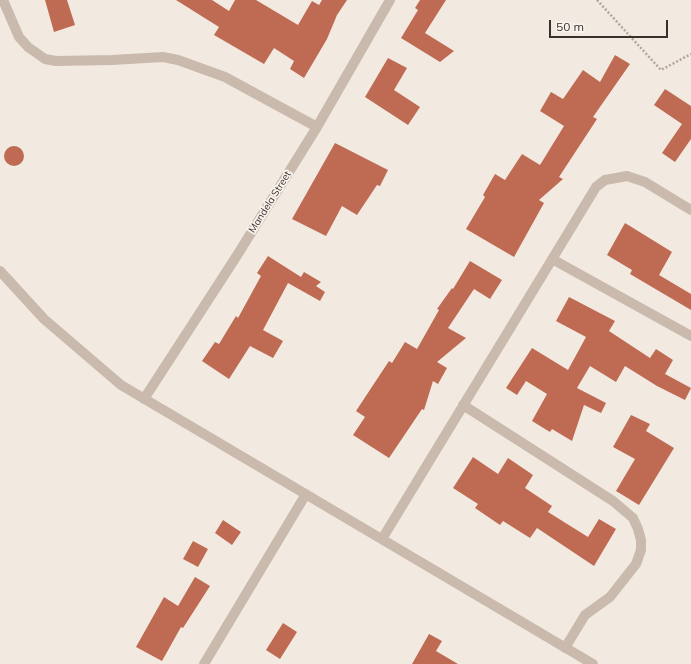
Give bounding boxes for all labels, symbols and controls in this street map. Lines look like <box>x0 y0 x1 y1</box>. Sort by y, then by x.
scale bar <box>551 12 670 38</box>
text: 50 m <box>556 19 584 34</box>
street label: Mandela Street <box>246 169 294 235</box>

